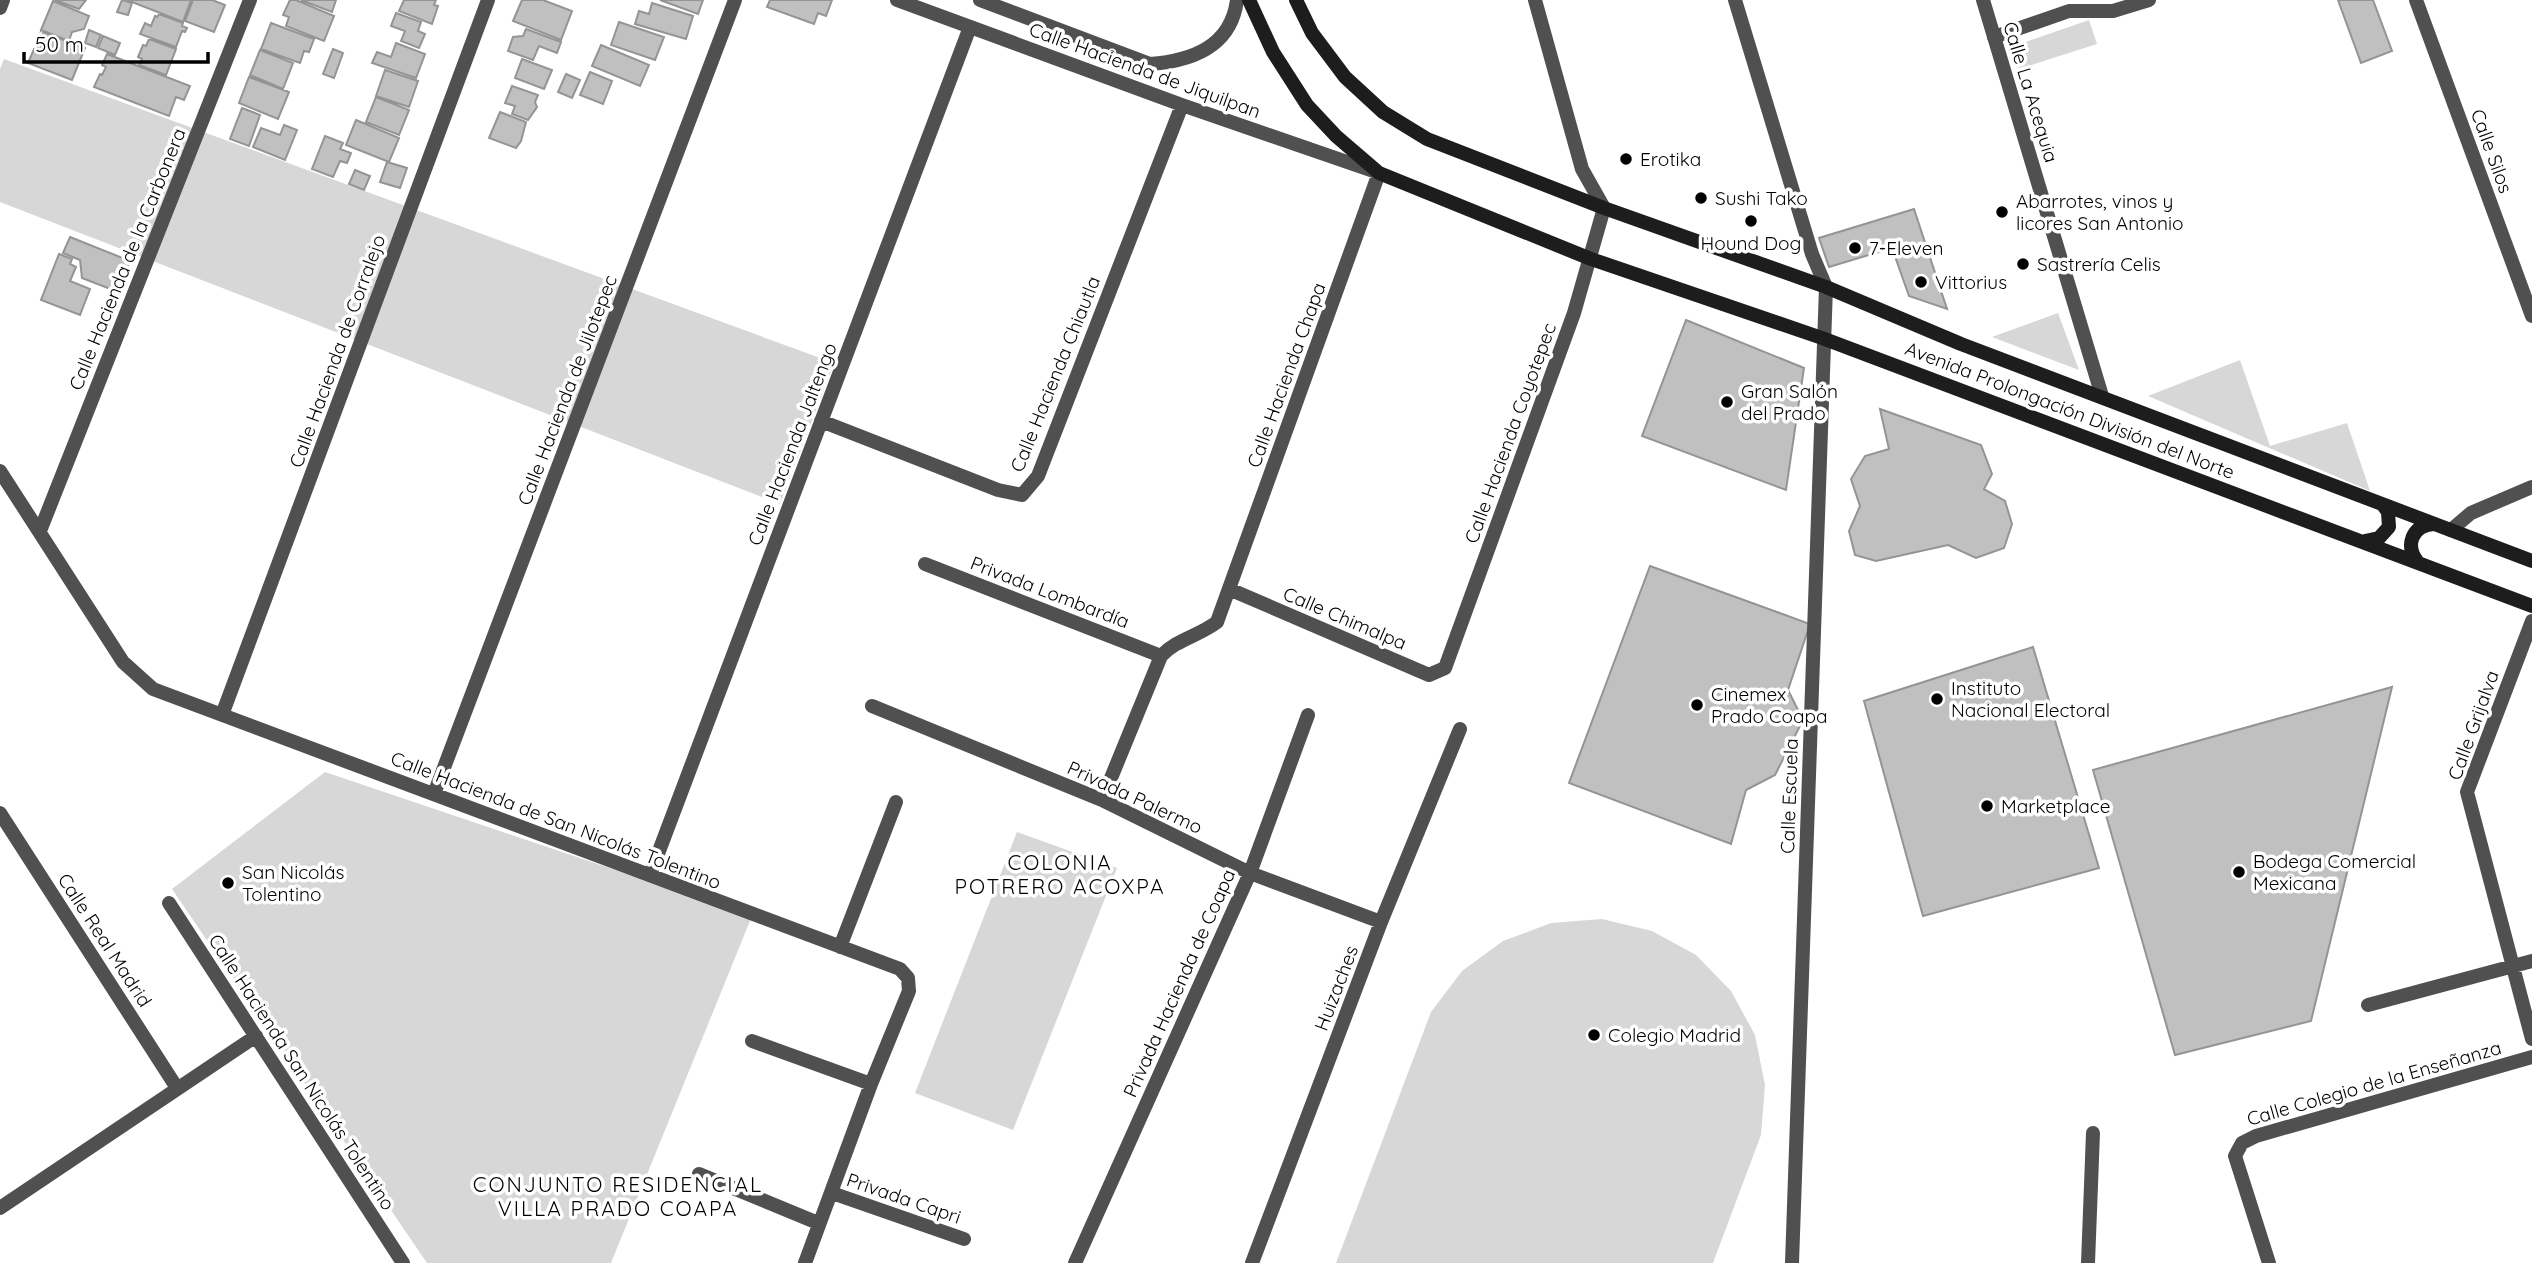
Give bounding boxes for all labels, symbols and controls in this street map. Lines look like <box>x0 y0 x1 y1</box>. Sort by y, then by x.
street label: Calle Hacienda de Jiquilpan <box>1026 17 1264 123</box>
street label: Calle La Acequia <box>1998 19 2064 165</box>
scale bar <box>24 21 208 65</box>
text: 50 m <box>35 31 84 57</box>
street label: Calle Silos <box>2466 106 2518 196</box>
street label: Calle Hacienda de la Carbonera <box>63 124 191 394</box>
place label: Erotika <box>1640 147 1701 171</box>
marker: Erotika <box>1618 151 1634 167</box>
place label: Sushi Tako <box>1715 186 1808 210</box>
place label: Abarrotes, vinos y licores San Antonio <box>2016 189 2183 235</box>
marker: Sushi Tako <box>1693 190 1709 206</box>
marker: Abarrotes, vinos y licores San Antonio <box>1994 204 2010 220</box>
marker: Hound Dog <box>1743 213 1759 229</box>
street label: Calle Hacienda de Corralejo <box>284 231 390 471</box>
place label: Hound Dog <box>1701 231 1801 255</box>
place label: 7-Eleven <box>1869 236 1943 260</box>
marker: 7-Eleven <box>1847 240 1863 256</box>
place label: Sastrería Celis <box>2037 252 2161 276</box>
marker: Sastrería Celis <box>2015 256 2031 272</box>
place label: Vittorius <box>1935 270 2007 294</box>
street label: Calle Hacienda de Jilotepec <box>512 271 622 508</box>
street label: Calle Hacienda Chiautla <box>1005 273 1105 475</box>
marker: Vittorius <box>1913 274 1929 290</box>
street label: Calle Hacienda Chapa <box>1241 279 1331 471</box>
street label: Calle Hacienda Coyotepec <box>1459 319 1561 546</box>
street label: Avenida Prolongación División del Norte <box>1902 336 2238 484</box>
street label: Calle Hacienda Jaltengo <box>742 339 842 549</box>
place label: Gran Salón del Prado <box>1741 379 1838 425</box>
marker: Gran Salón del Prado <box>1719 394 1735 410</box>
street label: Privada Lombardía <box>967 551 1133 633</box>
street label: Calle Chimalpa <box>1280 581 1410 655</box>
street label: Calle Grijalva <box>2442 667 2504 783</box>
place label: Instituto Nacional Electoral <box>1951 676 2110 722</box>
place label: Cinemex Prado Coapa <box>1711 682 1828 728</box>
marker: Instituto Nacional Electoral <box>1929 691 1945 707</box>
marker: Cinemex Prado Coapa <box>1689 697 1705 713</box>
street label: Calle Escuela <box>1775 738 1803 854</box>
street label: Calle Hacienda de San Nicolás Tolentino <box>387 746 725 894</box>
street label: Privada Palermo <box>1064 755 1206 839</box>
place label: Marketplace <box>2001 794 2110 818</box>
marker: Marketplace <box>1979 798 1995 814</box>
district label: COLONIA POTRERO ACOXPA <box>954 849 1166 899</box>
place label: Bodega Comercial Mexicana <box>2253 849 2416 895</box>
place label: San Nicolás Tolentino <box>242 860 344 906</box>
marker: Bodega Comercial Mexicana <box>2231 864 2247 880</box>
street label: Privada Hacienda de Coapa <box>1118 865 1240 1101</box>
street label: Calle Real Madrid <box>53 869 157 1011</box>
marker: San Nicolás Tolentino <box>220 875 236 891</box>
street label: Calle Hacienda San Nicolás Tolentino <box>204 929 400 1215</box>
street label: Huizaches <box>1309 942 1363 1034</box>
place label: Colegio Madrid <box>1608 1023 1741 1047</box>
marker: Colegio Madrid <box>1586 1027 1602 1043</box>
street label: Calle Colegio de la Enseñanza <box>2244 1035 2504 1131</box>
street label: Privada Capri <box>844 1167 964 1229</box>
district label: CONJUNTO RESIDENCIAL VILLA PRADO COAPA <box>473 1171 763 1221</box>

